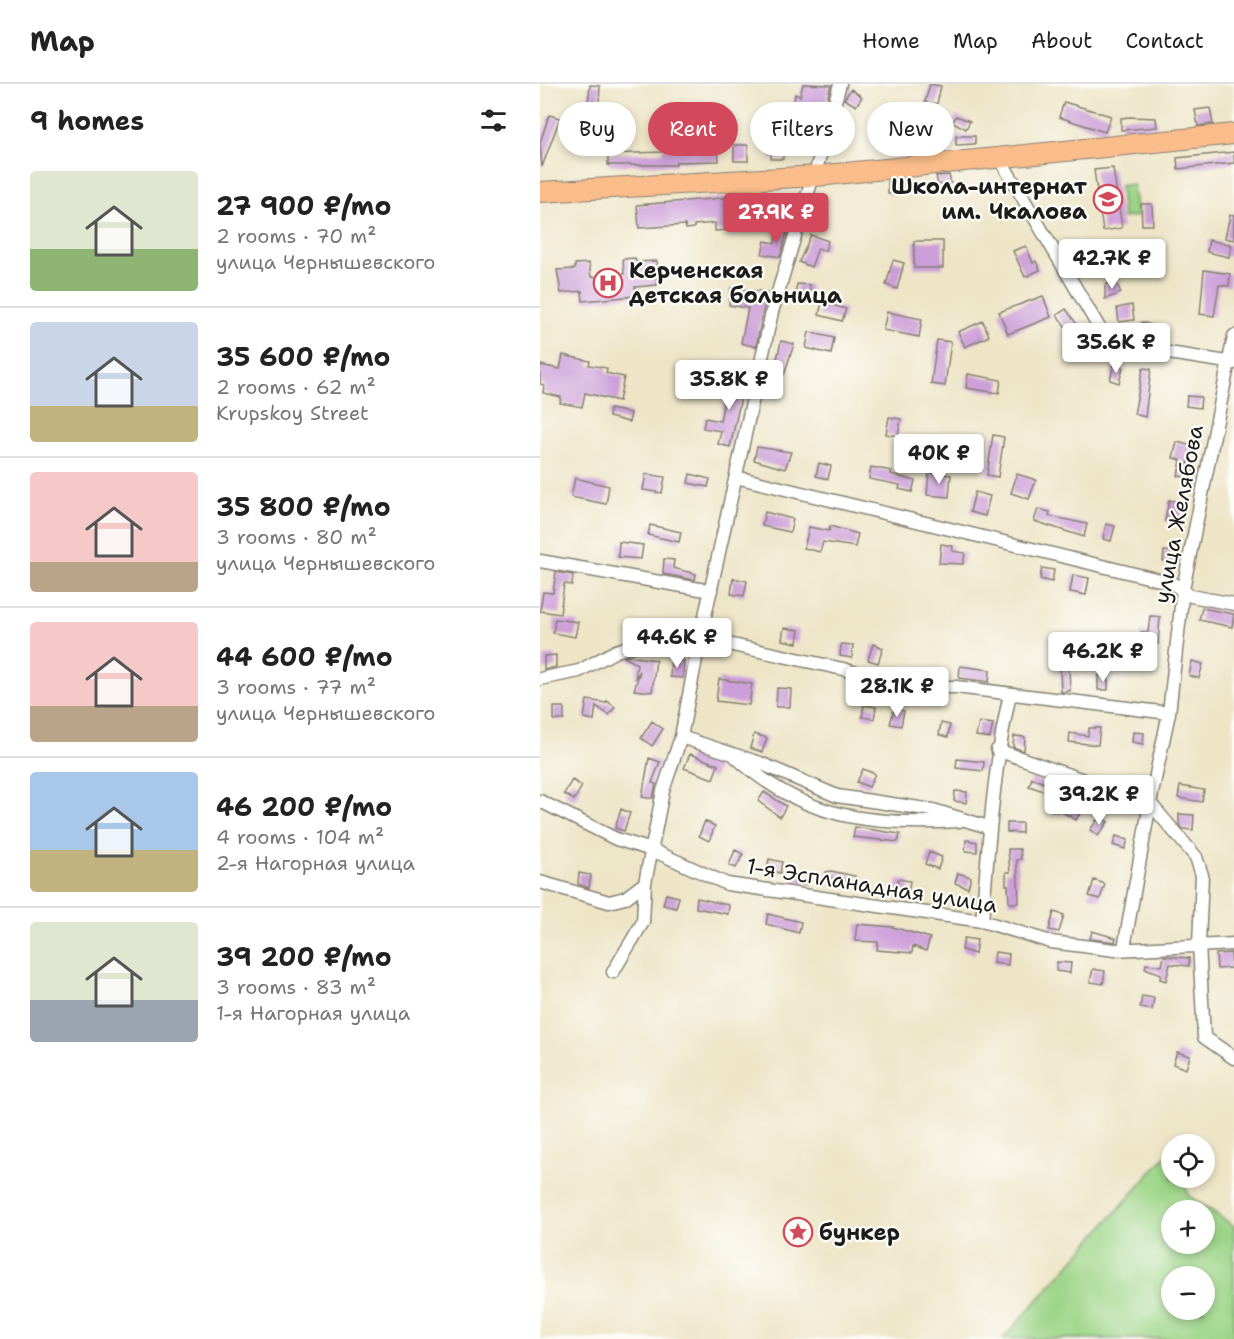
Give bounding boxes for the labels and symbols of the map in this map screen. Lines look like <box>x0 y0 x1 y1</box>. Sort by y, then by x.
place label: Школа-интернат им. Чкалова <box>891 172 1088 226</box>
school or university icon: Школа-интернат им. Чкалова <box>1092 183 1124 215</box>
pin: 27.9K ₽ <box>721 193 831 244</box>
pin: 42.7K ₽ <box>1057 239 1167 290</box>
place label: Керченская детская больница <box>629 256 842 310</box>
hospital icon: Керченская детская больница <box>592 267 624 299</box>
pin: 35.6K ₽ <box>1061 323 1171 374</box>
pin: 35.8K ₽ <box>674 360 784 411</box>
street label: улица Желябова <box>1147 422 1210 606</box>
pin: 40K ₽ <box>897 434 981 485</box>
pin: 44.6K ₽ <box>622 618 732 669</box>
pin: 46.2K ₽ <box>1048 632 1158 683</box>
pin: 28.1K ₽ <box>842 667 952 718</box>
pin: 39.2K ₽ <box>1044 775 1154 826</box>
street label: 1-я Эспланадная улица <box>744 851 1000 920</box>
place icon: бункер <box>782 1216 814 1248</box>
place label: бункер <box>819 1218 900 1247</box>

